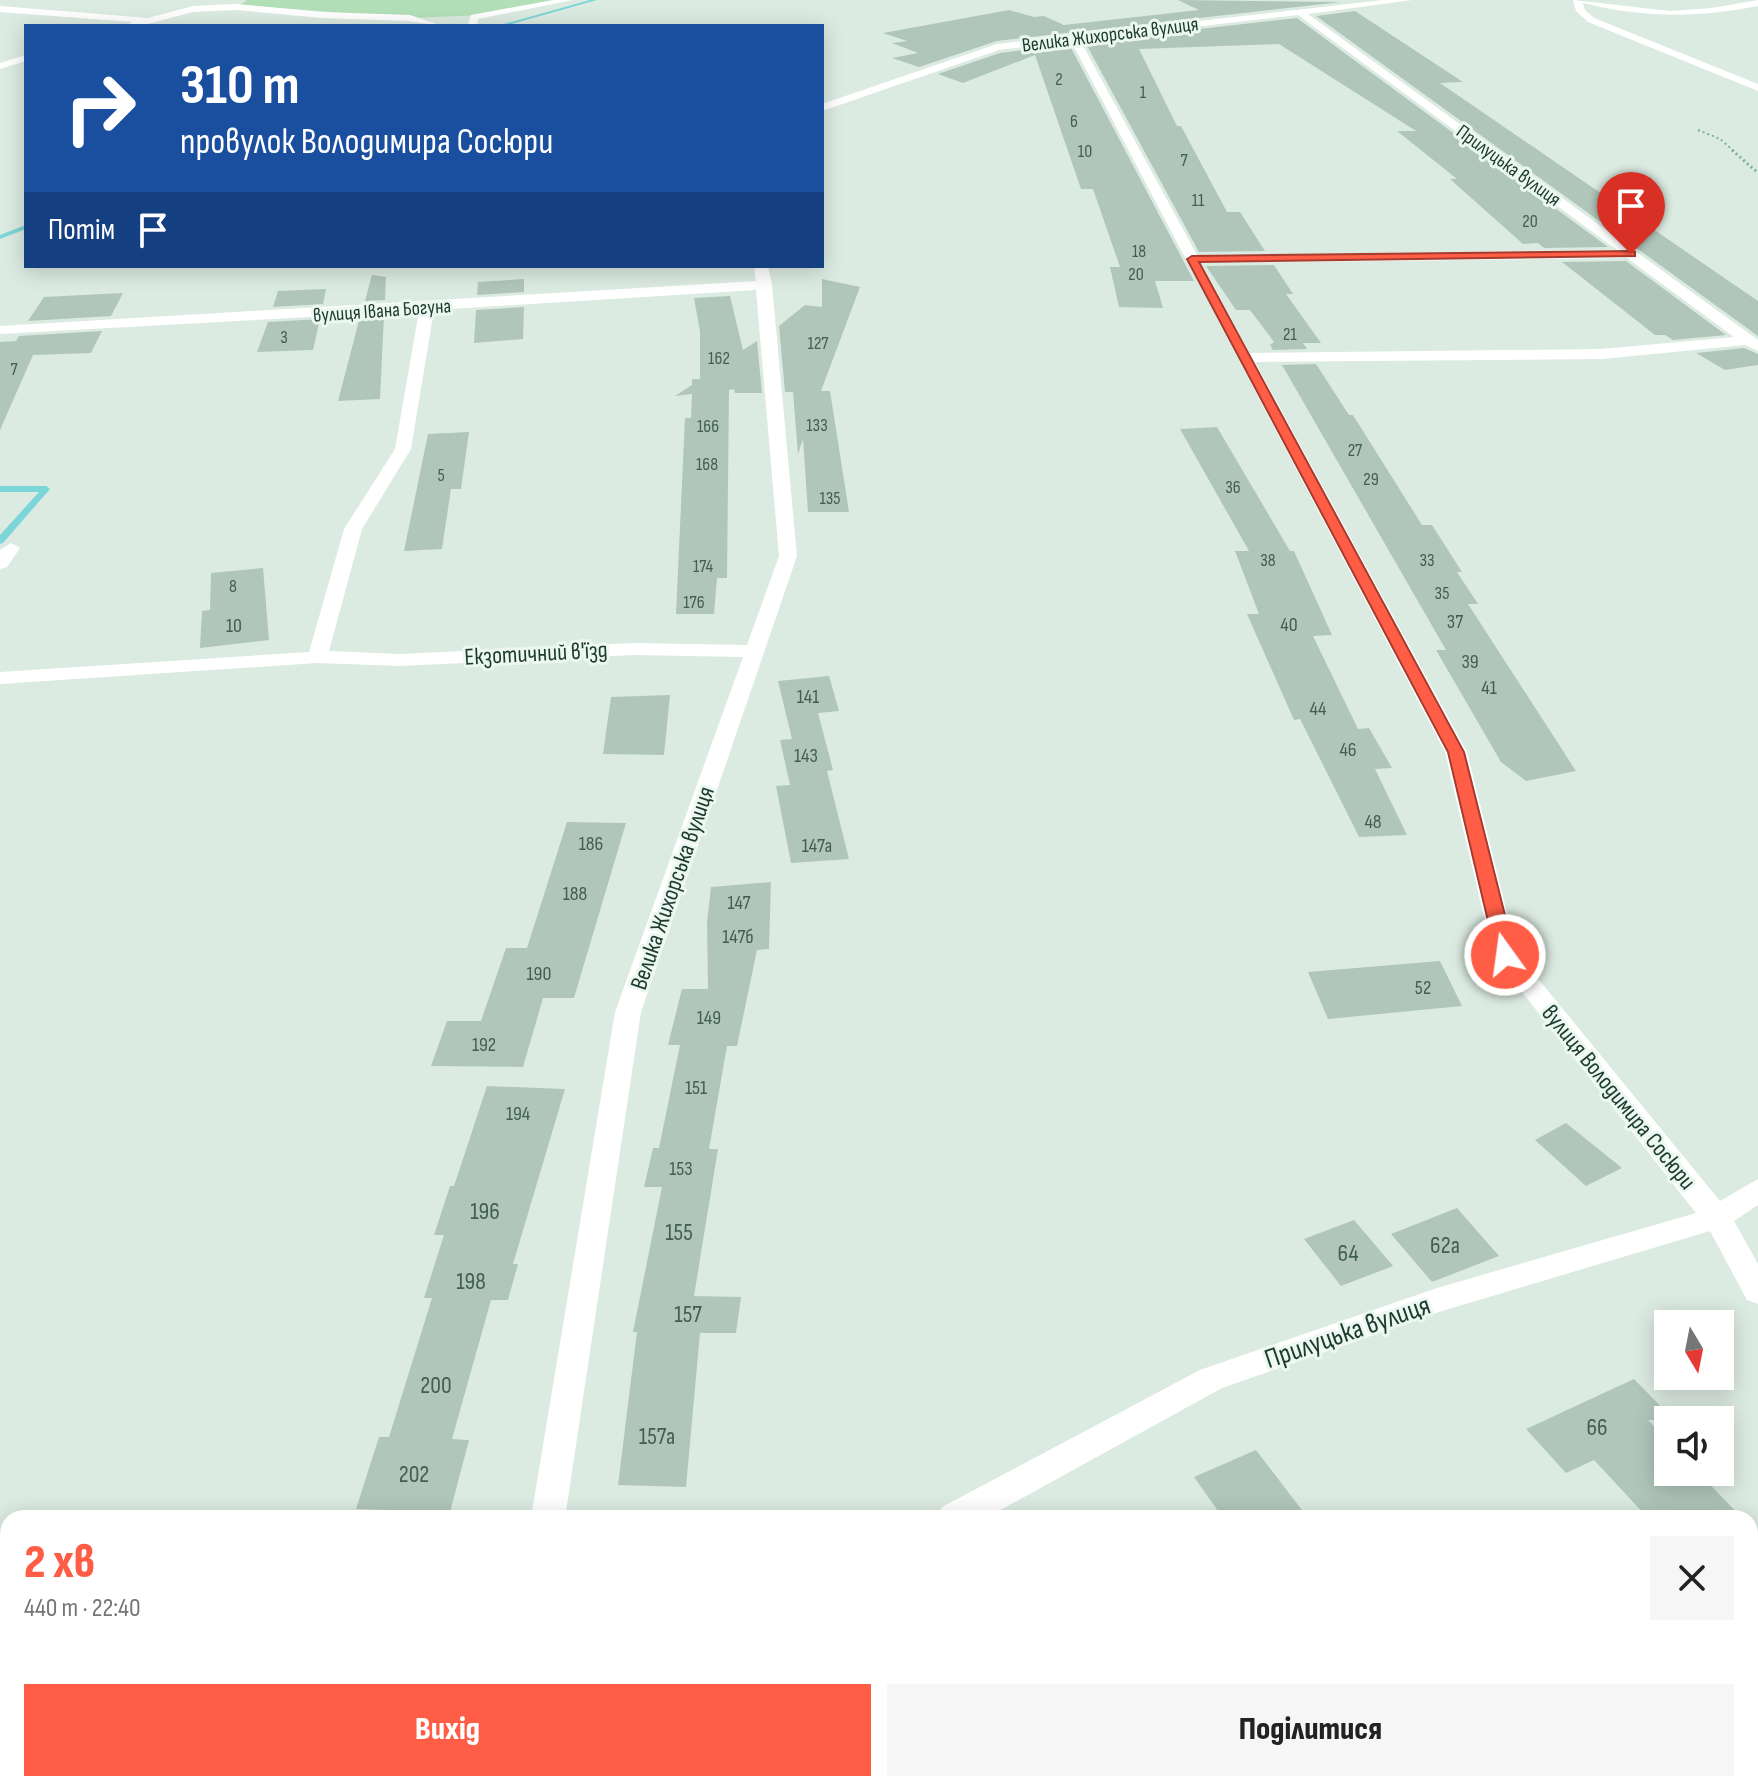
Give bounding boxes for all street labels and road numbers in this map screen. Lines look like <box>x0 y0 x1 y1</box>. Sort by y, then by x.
street label: Велика Жихорська вулиця <box>1021 12 1200 58</box>
street label: Прилуцька вулиця <box>1451 120 1565 212</box>
street label: вулиця Івана Богуна <box>312 294 452 328</box>
street label: Екзотичний в'їзд <box>464 635 608 672</box>
street label: Велика Жихорська вулиця <box>624 783 721 994</box>
street label: вулиця Володимира Сосюри <box>1535 999 1702 1195</box>
street label: Прилуцька вулиця <box>1260 1289 1435 1376</box>

